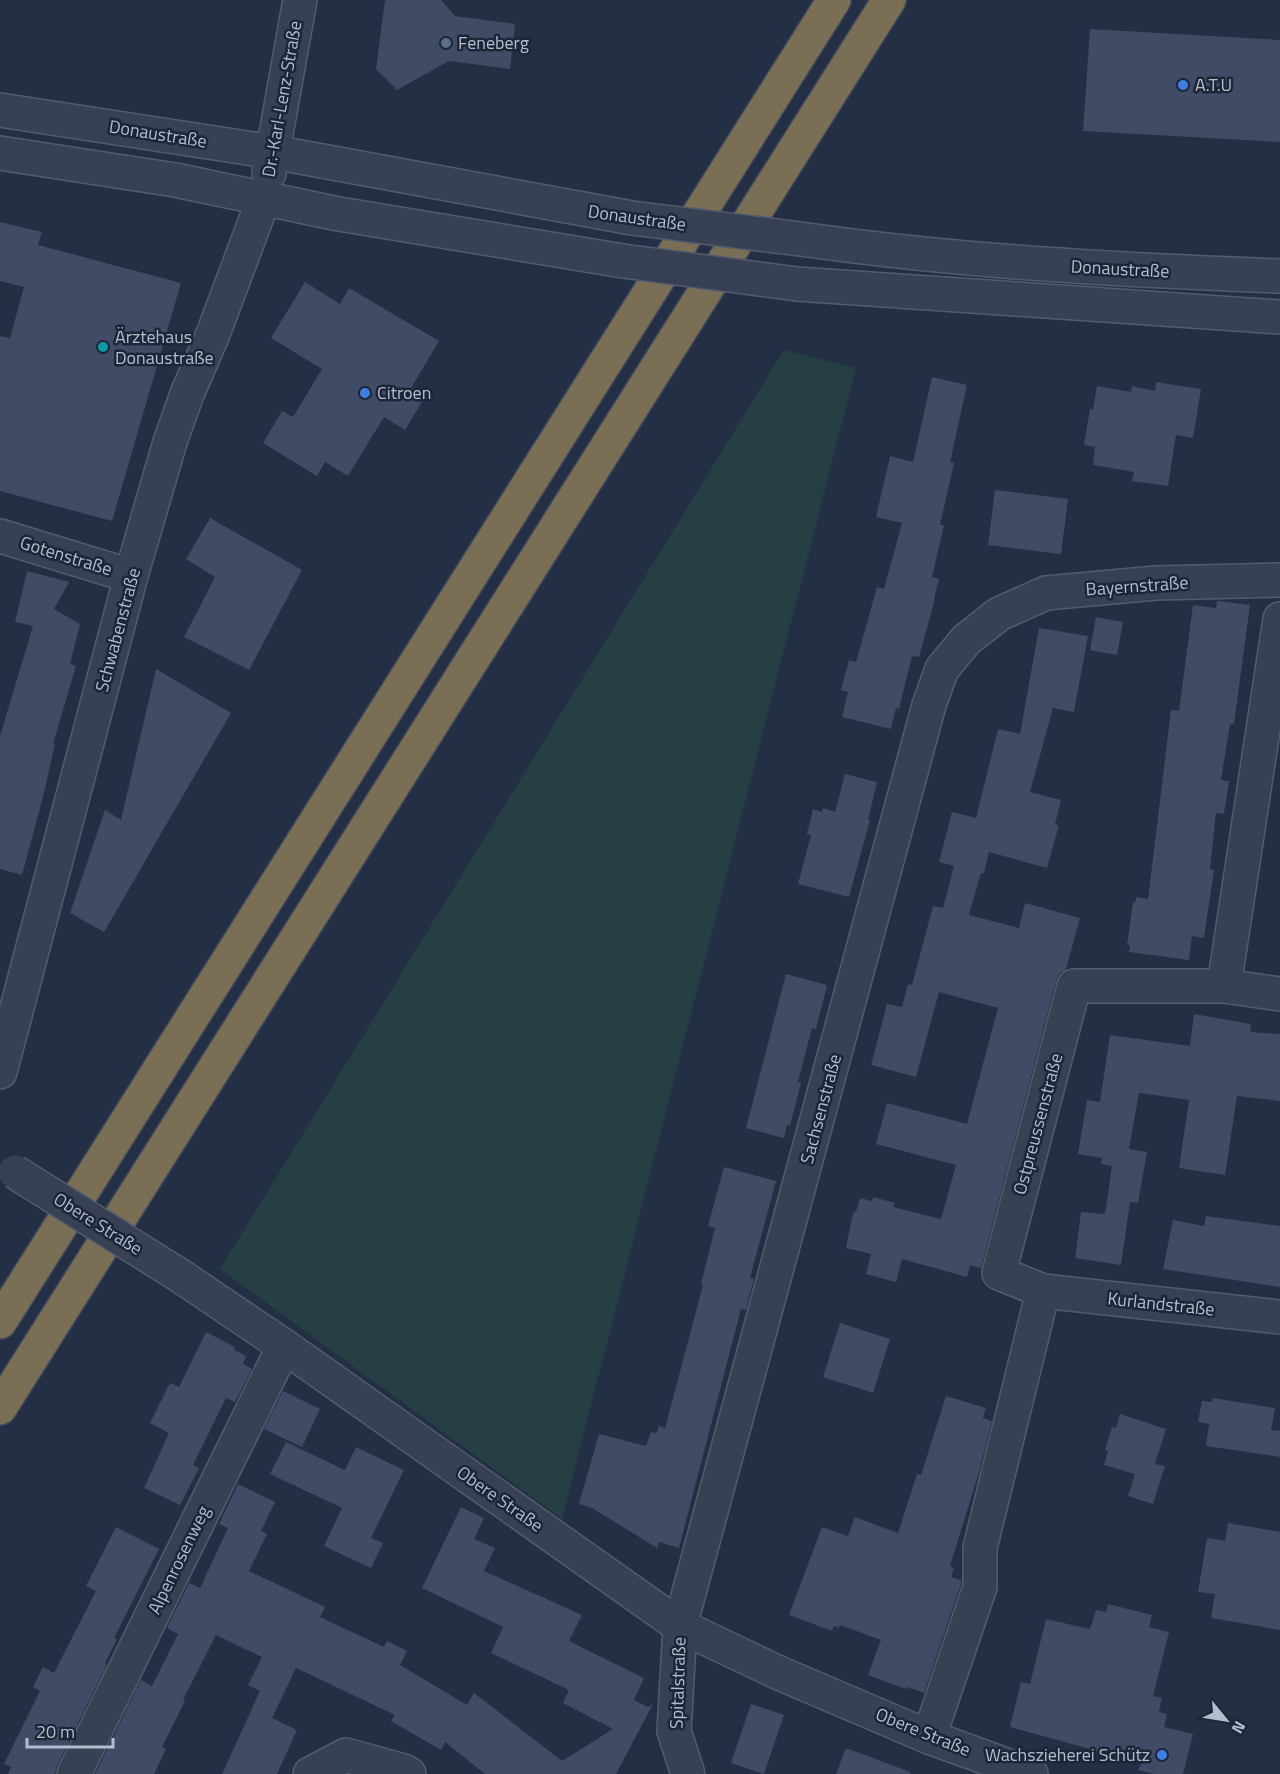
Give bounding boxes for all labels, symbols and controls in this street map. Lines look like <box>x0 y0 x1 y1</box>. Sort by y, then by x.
street label: Dr.-Karl-Lenz-Straße <box>254 19 309 179</box>
place label: Feneberg <box>458 29 529 56</box>
marker: Feneberg <box>439 36 453 50</box>
place label: A.T.U <box>1195 71 1232 98</box>
marker: A.T.U <box>1176 78 1190 92</box>
street label: Donaustraße <box>107 112 209 155</box>
street label: Donaustraße <box>586 197 688 238</box>
street label: Donaustraße <box>1070 252 1170 285</box>
place label: Ärztehaus Donaustraße <box>115 323 214 371</box>
marker: Ärztehaus Donaustraße <box>96 340 110 354</box>
place label: Citroen <box>377 379 431 406</box>
marker: Citroen <box>358 386 372 400</box>
street label: Gotenstraße <box>17 529 115 582</box>
street label: Schwabenstraße <box>88 565 147 695</box>
street label: Bayernstraße <box>1085 568 1189 603</box>
street label: Ostpreussenstraße <box>1006 1050 1069 1198</box>
street label: Sachsenstraße <box>793 1051 848 1167</box>
street label: Obere Straße <box>49 1186 148 1262</box>
street label: Kurlandstraße <box>1106 1284 1216 1323</box>
street label: Obere Straße <box>452 1459 549 1538</box>
street label: Alpenrosenweg <box>141 1501 216 1619</box>
street label: Spitalstraße <box>662 1637 693 1729</box>
north arrow <box>1196 1690 1256 1750</box>
street label: Obere Straße <box>872 1700 975 1763</box>
scale bar <box>27 1711 112 1749</box>
text: N <box>1226 1717 1252 1738</box>
text: 20 m <box>36 1718 75 1745</box>
place label: Wachszieherei Schütz <box>985 1741 1150 1768</box>
marker: Wachszieherei Schütz <box>1155 1748 1169 1762</box>

